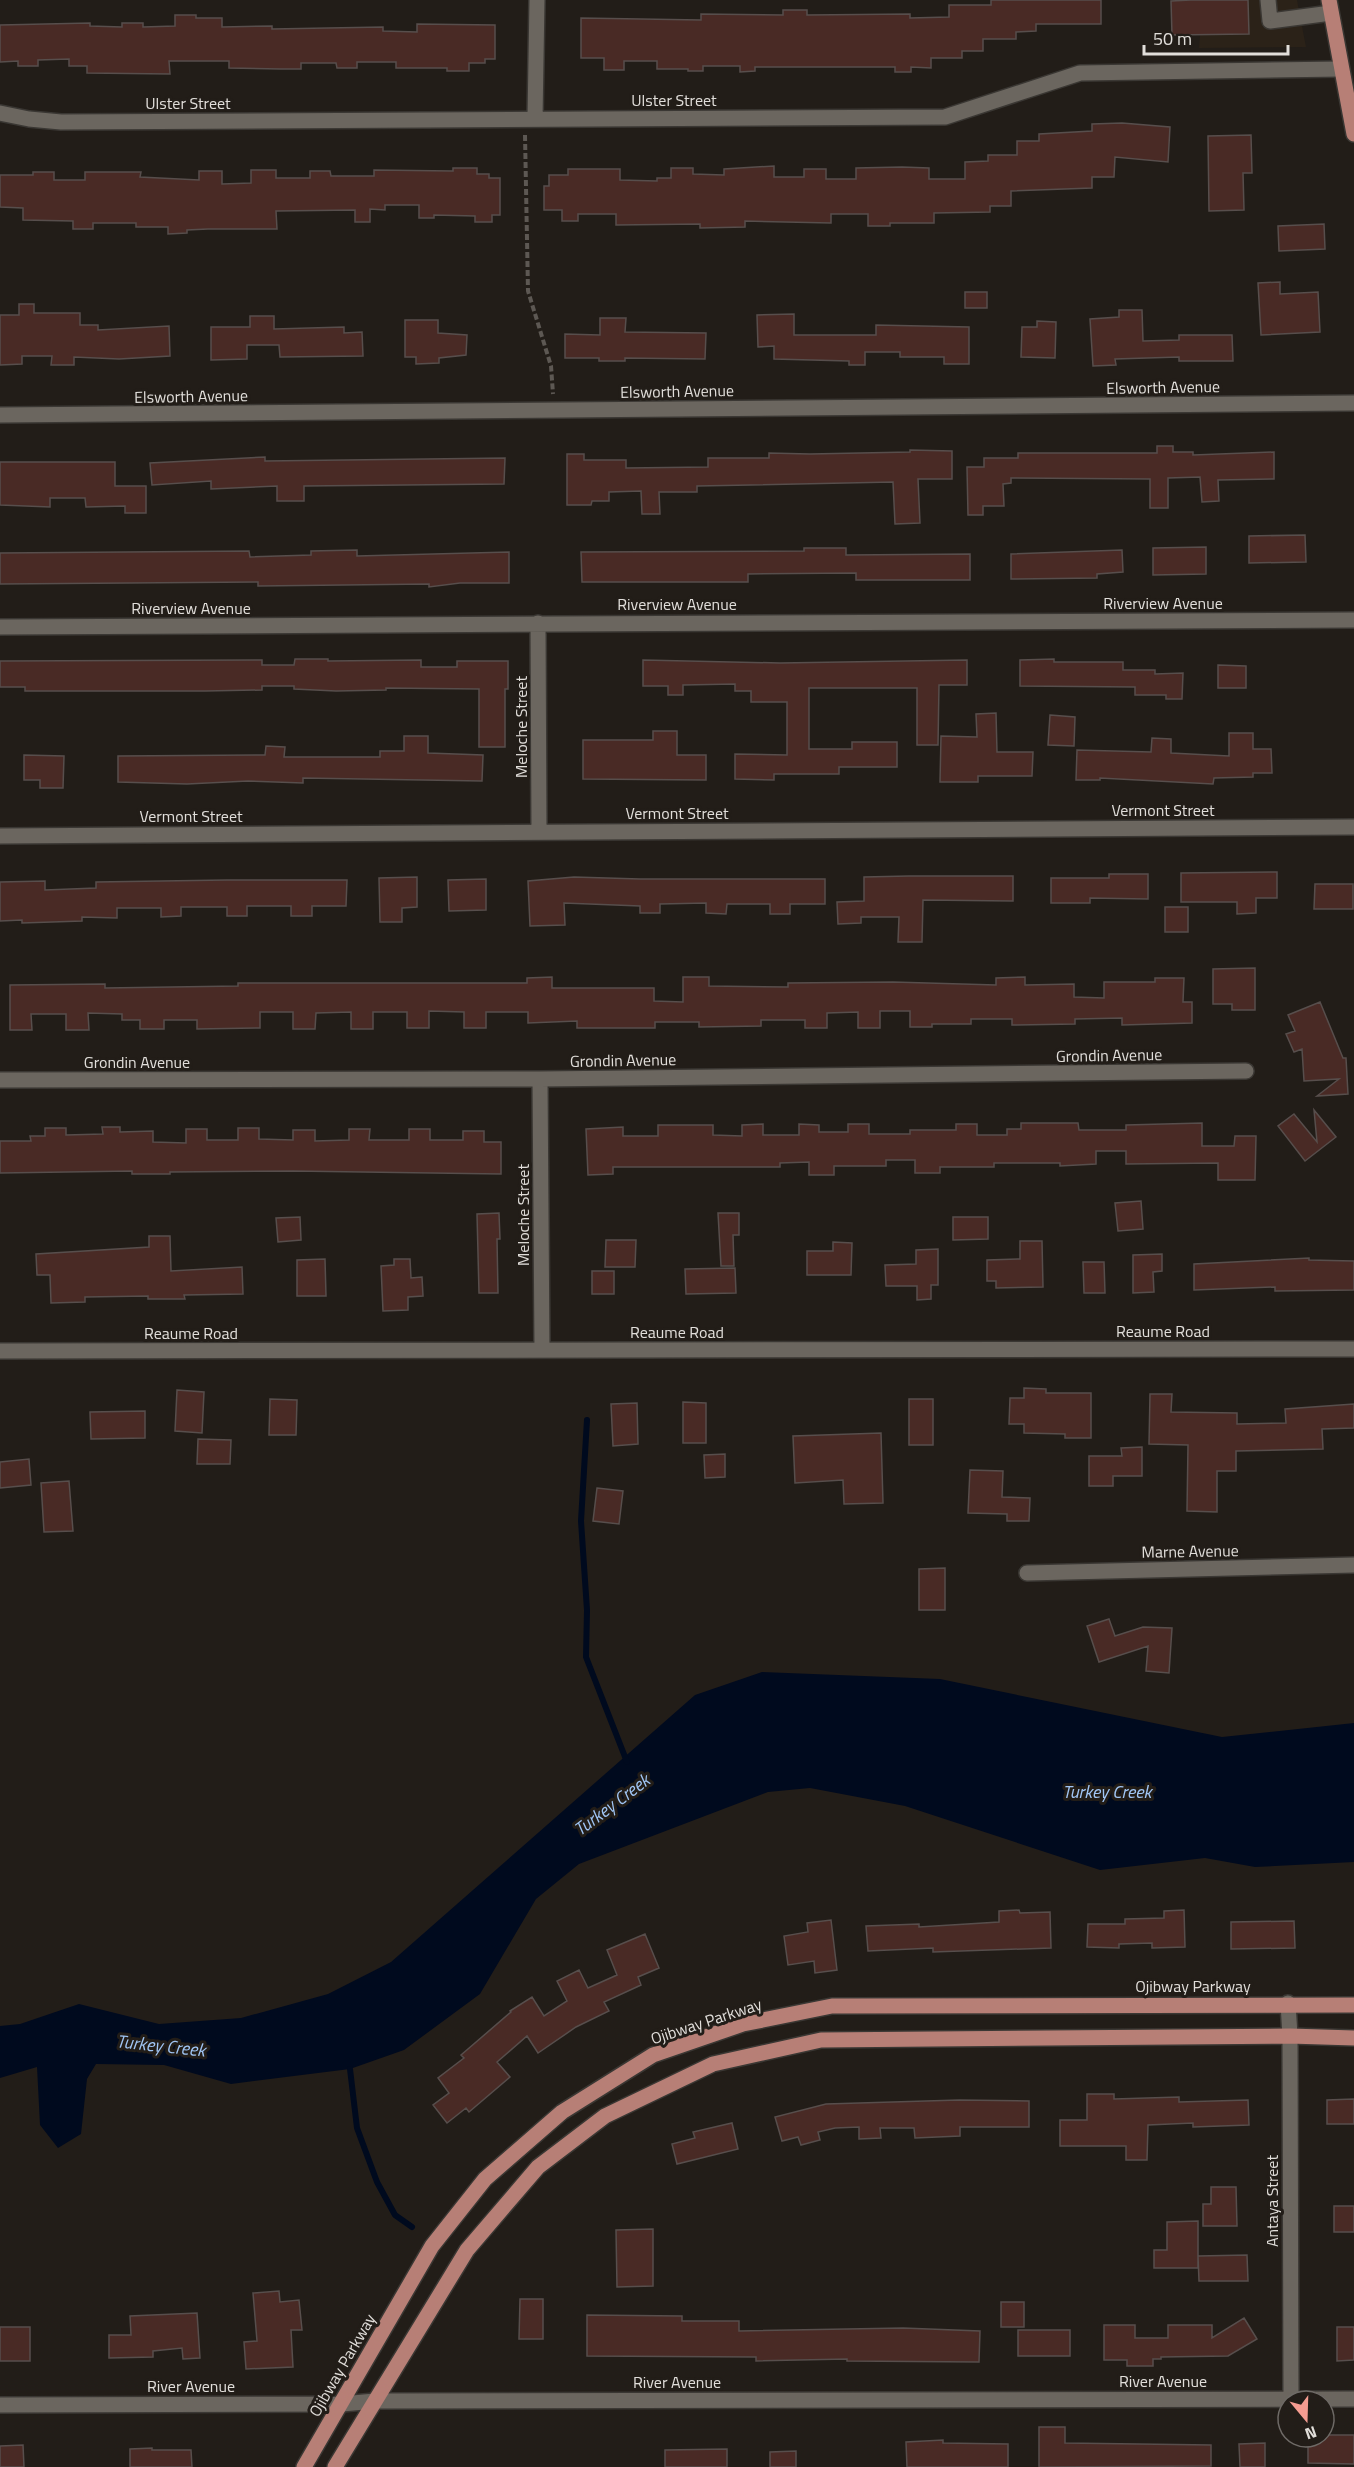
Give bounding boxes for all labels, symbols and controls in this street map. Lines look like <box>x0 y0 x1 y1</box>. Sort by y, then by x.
scale bar <box>1144 18 1288 56</box>
text: 50 m <box>1153 25 1192 52</box>
street label: Ulster Street <box>631 88 717 112</box>
street label: Ulster Street <box>145 91 231 115</box>
street label: Elsworth Avenue <box>1106 374 1220 400</box>
street label: Elsworth Avenue <box>620 378 734 404</box>
street label: Elsworth Avenue <box>134 383 248 409</box>
street label: Riverview Avenue <box>1103 591 1223 615</box>
street label: Riverview Avenue <box>617 592 737 616</box>
street label: Riverview Avenue <box>131 596 251 620</box>
street label: Meloche Street <box>509 676 533 778</box>
street label: Vermont Street <box>1111 798 1215 822</box>
street label: Vermont Street <box>625 801 729 825</box>
street label: Vermont Street <box>139 804 243 828</box>
street label: Grondin Avenue <box>1056 1042 1162 1068</box>
street label: Grondin Avenue <box>570 1047 676 1073</box>
street label: Grondin Avenue <box>84 1050 190 1074</box>
street label: Meloche Street <box>511 1164 535 1266</box>
street label: Reaume Road <box>1116 1319 1210 1343</box>
street label: Reaume Road <box>630 1320 724 1344</box>
street label: Reaume Road <box>144 1321 238 1345</box>
street label: Marne Avenue <box>1141 1538 1239 1564</box>
water label: Turkey Creek <box>568 1766 657 1842</box>
water label: Turkey Creek <box>1062 1778 1154 1805</box>
street label: Ojibway Parkway <box>1135 1974 1251 1998</box>
street label: Ojibway Parkway <box>647 1992 765 2050</box>
water label: Turkey Creek <box>115 2027 209 2064</box>
street label: Antaya Street <box>1260 2155 1284 2247</box>
street label: Ojibway Parkway <box>303 2309 381 2421</box>
street label: River Avenue <box>1119 2369 1207 2393</box>
street label: River Avenue <box>633 2370 721 2394</box>
street label: River Avenue <box>147 2374 235 2398</box>
north arrow <box>1276 2389 1336 2449</box>
text: N <box>1302 2420 1320 2446</box>

